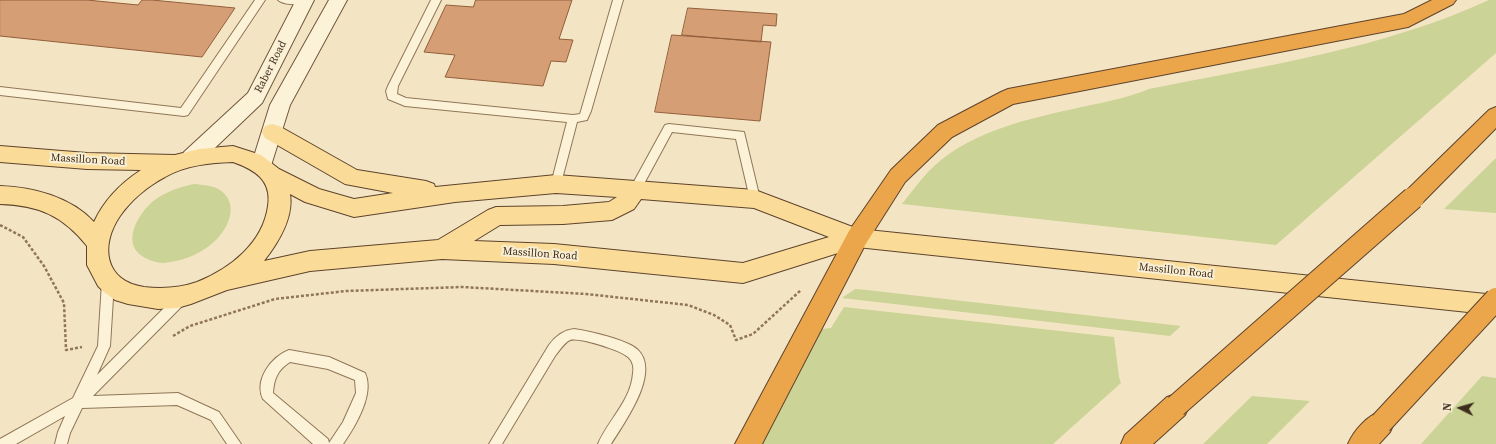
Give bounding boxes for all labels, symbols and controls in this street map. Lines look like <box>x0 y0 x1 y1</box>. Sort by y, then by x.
street label: Raber Road <box>252 39 290 95</box>
street label: Massillon Road <box>50 151 126 169</box>
street label: Massillon Road <box>502 245 578 263</box>
street label: Massillon Road <box>1138 261 1214 281</box>
north arrow <box>1440 388 1480 428</box>
text: N <box>1440 402 1455 412</box>

